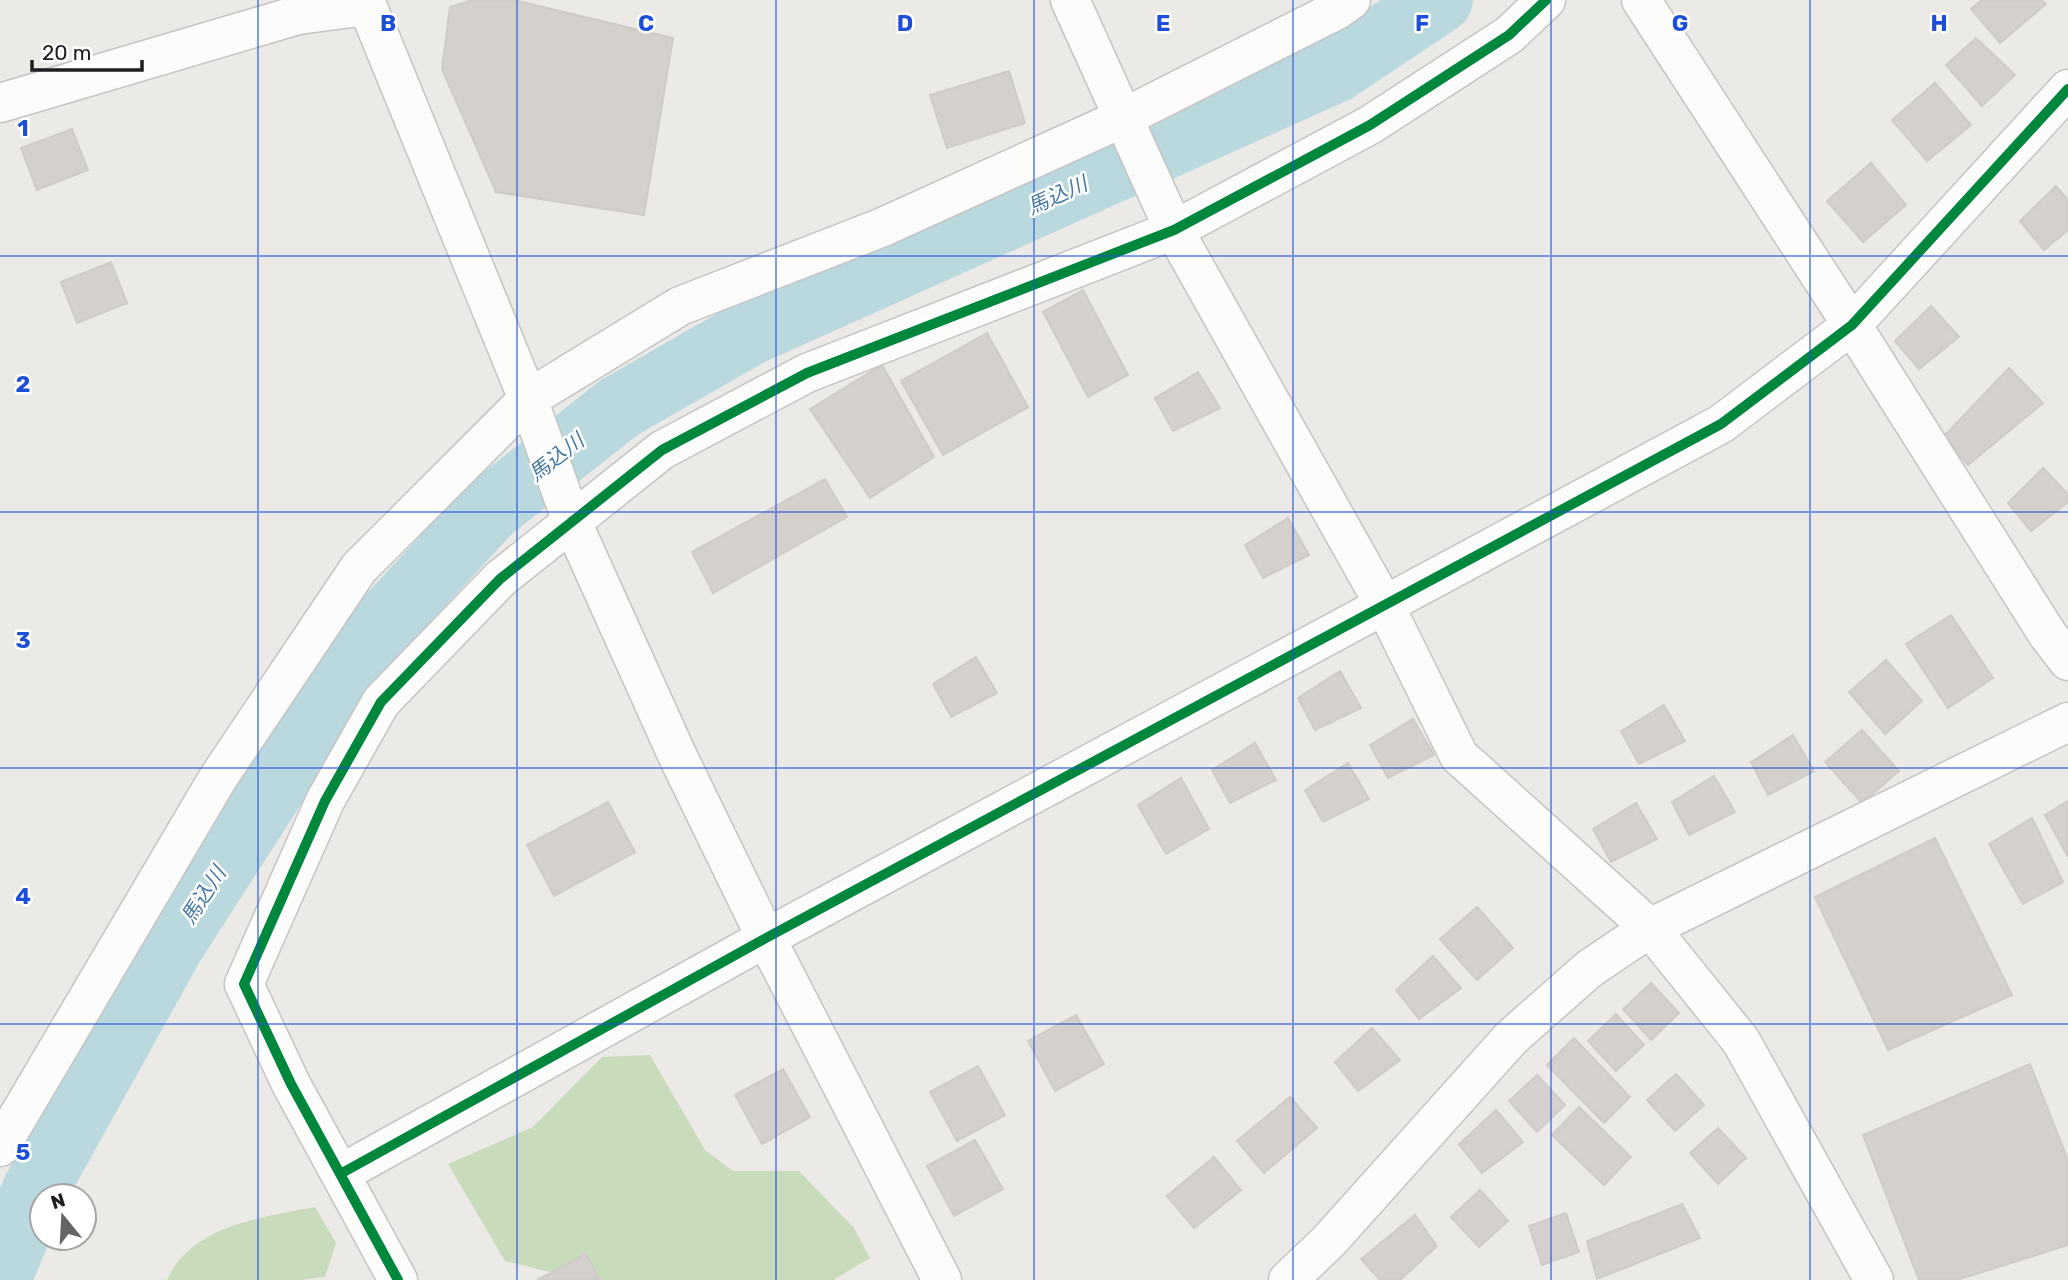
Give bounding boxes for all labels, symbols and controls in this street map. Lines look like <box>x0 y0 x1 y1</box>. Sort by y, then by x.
text: B <box>380 9 396 37</box>
text: C <box>638 9 654 37</box>
text: D <box>897 9 913 37</box>
text: E <box>1156 9 1170 37</box>
text: F <box>1415 9 1429 37</box>
text: G <box>1672 9 1688 37</box>
text: H <box>1930 9 1948 37</box>
scale bar <box>32 28 142 72</box>
text: 20 m <box>42 40 91 65</box>
text: 1 <box>17 114 29 142</box>
water label: 馬込川 <box>1023 170 1093 219</box>
text: 2 <box>16 370 30 398</box>
water label: 馬込川 <box>523 427 590 486</box>
text: 3 <box>15 626 31 654</box>
water label: 馬込川 <box>175 860 232 928</box>
text: 4 <box>15 882 31 910</box>
text: 5 <box>16 1138 31 1166</box>
north arrow <box>28 1182 98 1252</box>
text: N <box>48 1188 68 1214</box>

